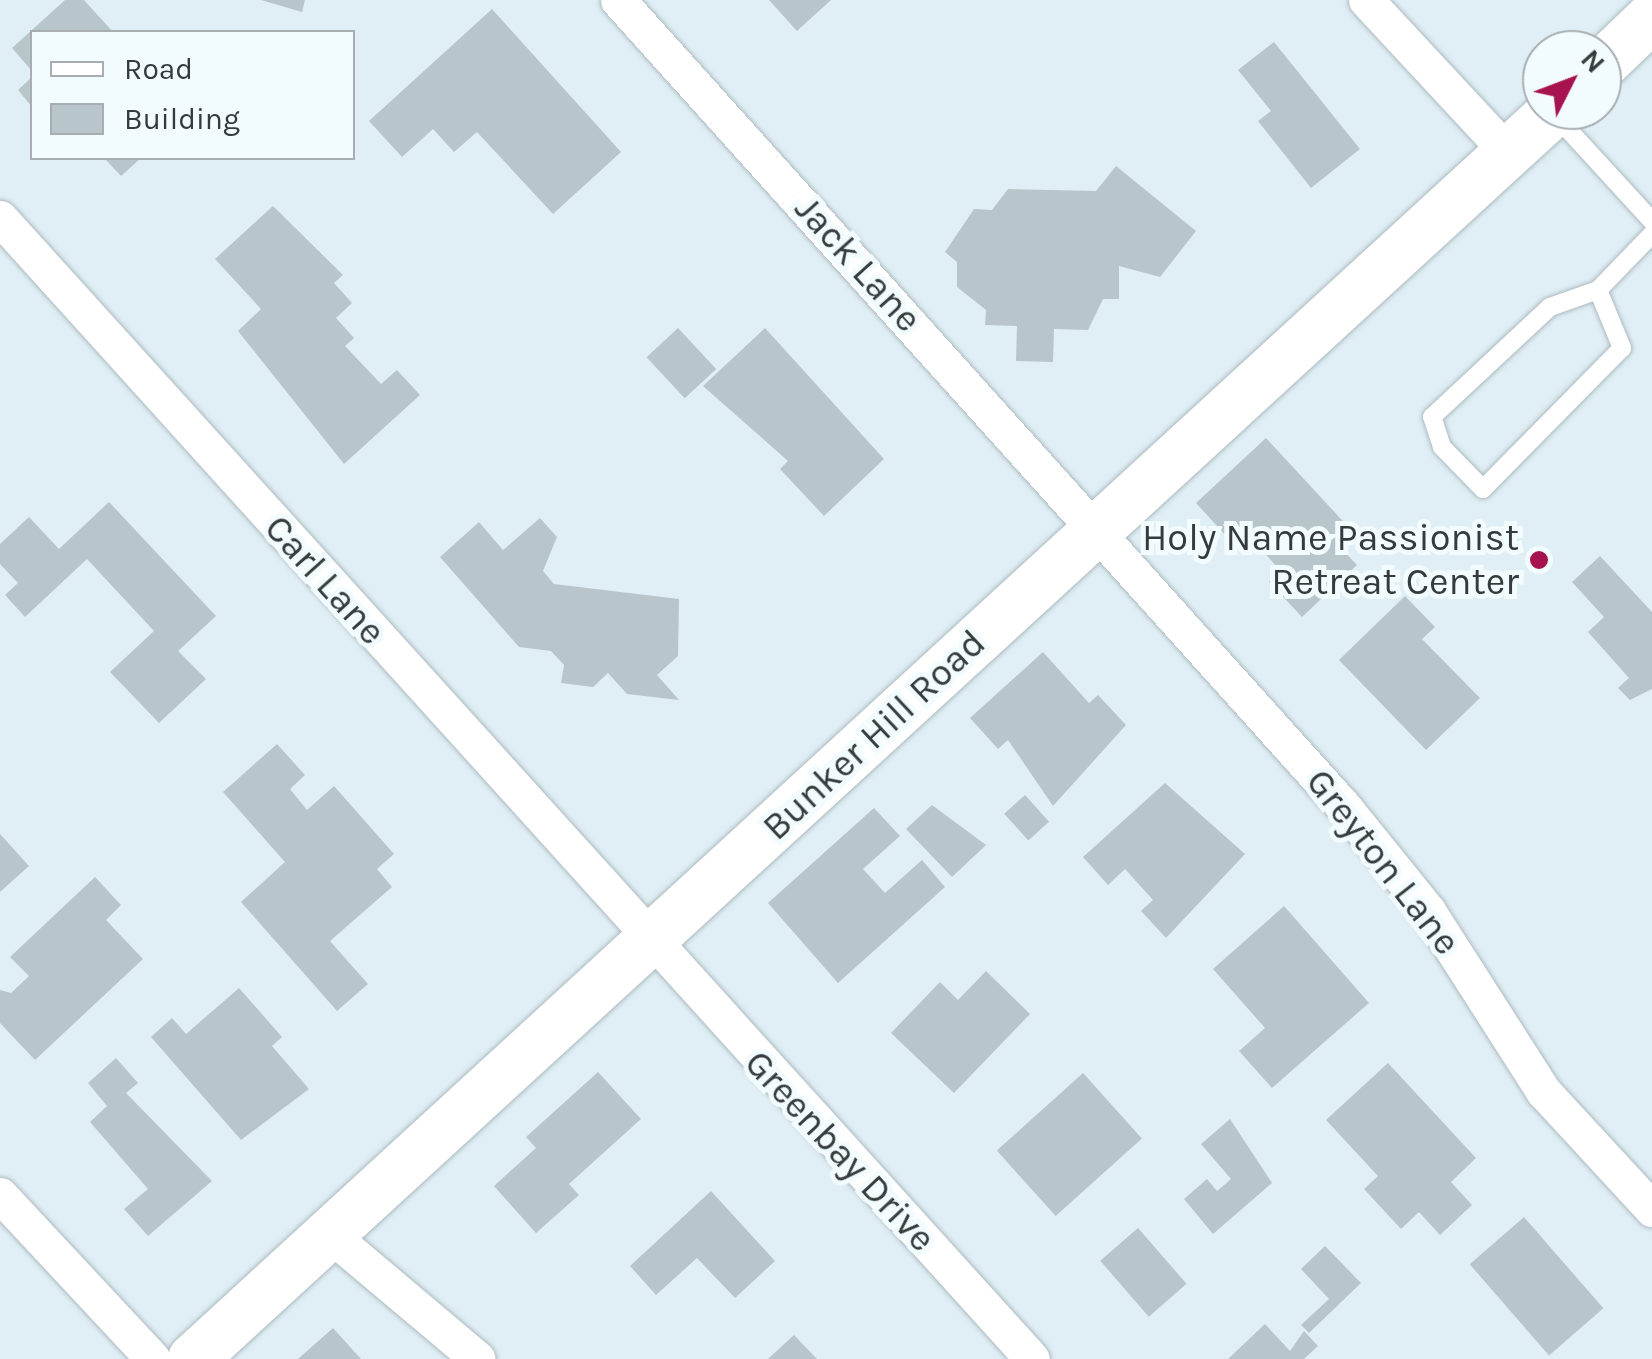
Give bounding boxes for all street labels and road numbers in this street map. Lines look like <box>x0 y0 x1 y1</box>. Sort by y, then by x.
street label: Jack Lane <box>785 187 931 341</box>
street label: Carl Lane <box>255 506 395 654</box>
street label: Bunker Hill Road <box>753 620 995 850</box>
street label: Greyton Lane <box>1296 760 1470 964</box>
street label: Greenbay Drive <box>735 1041 945 1261</box>

